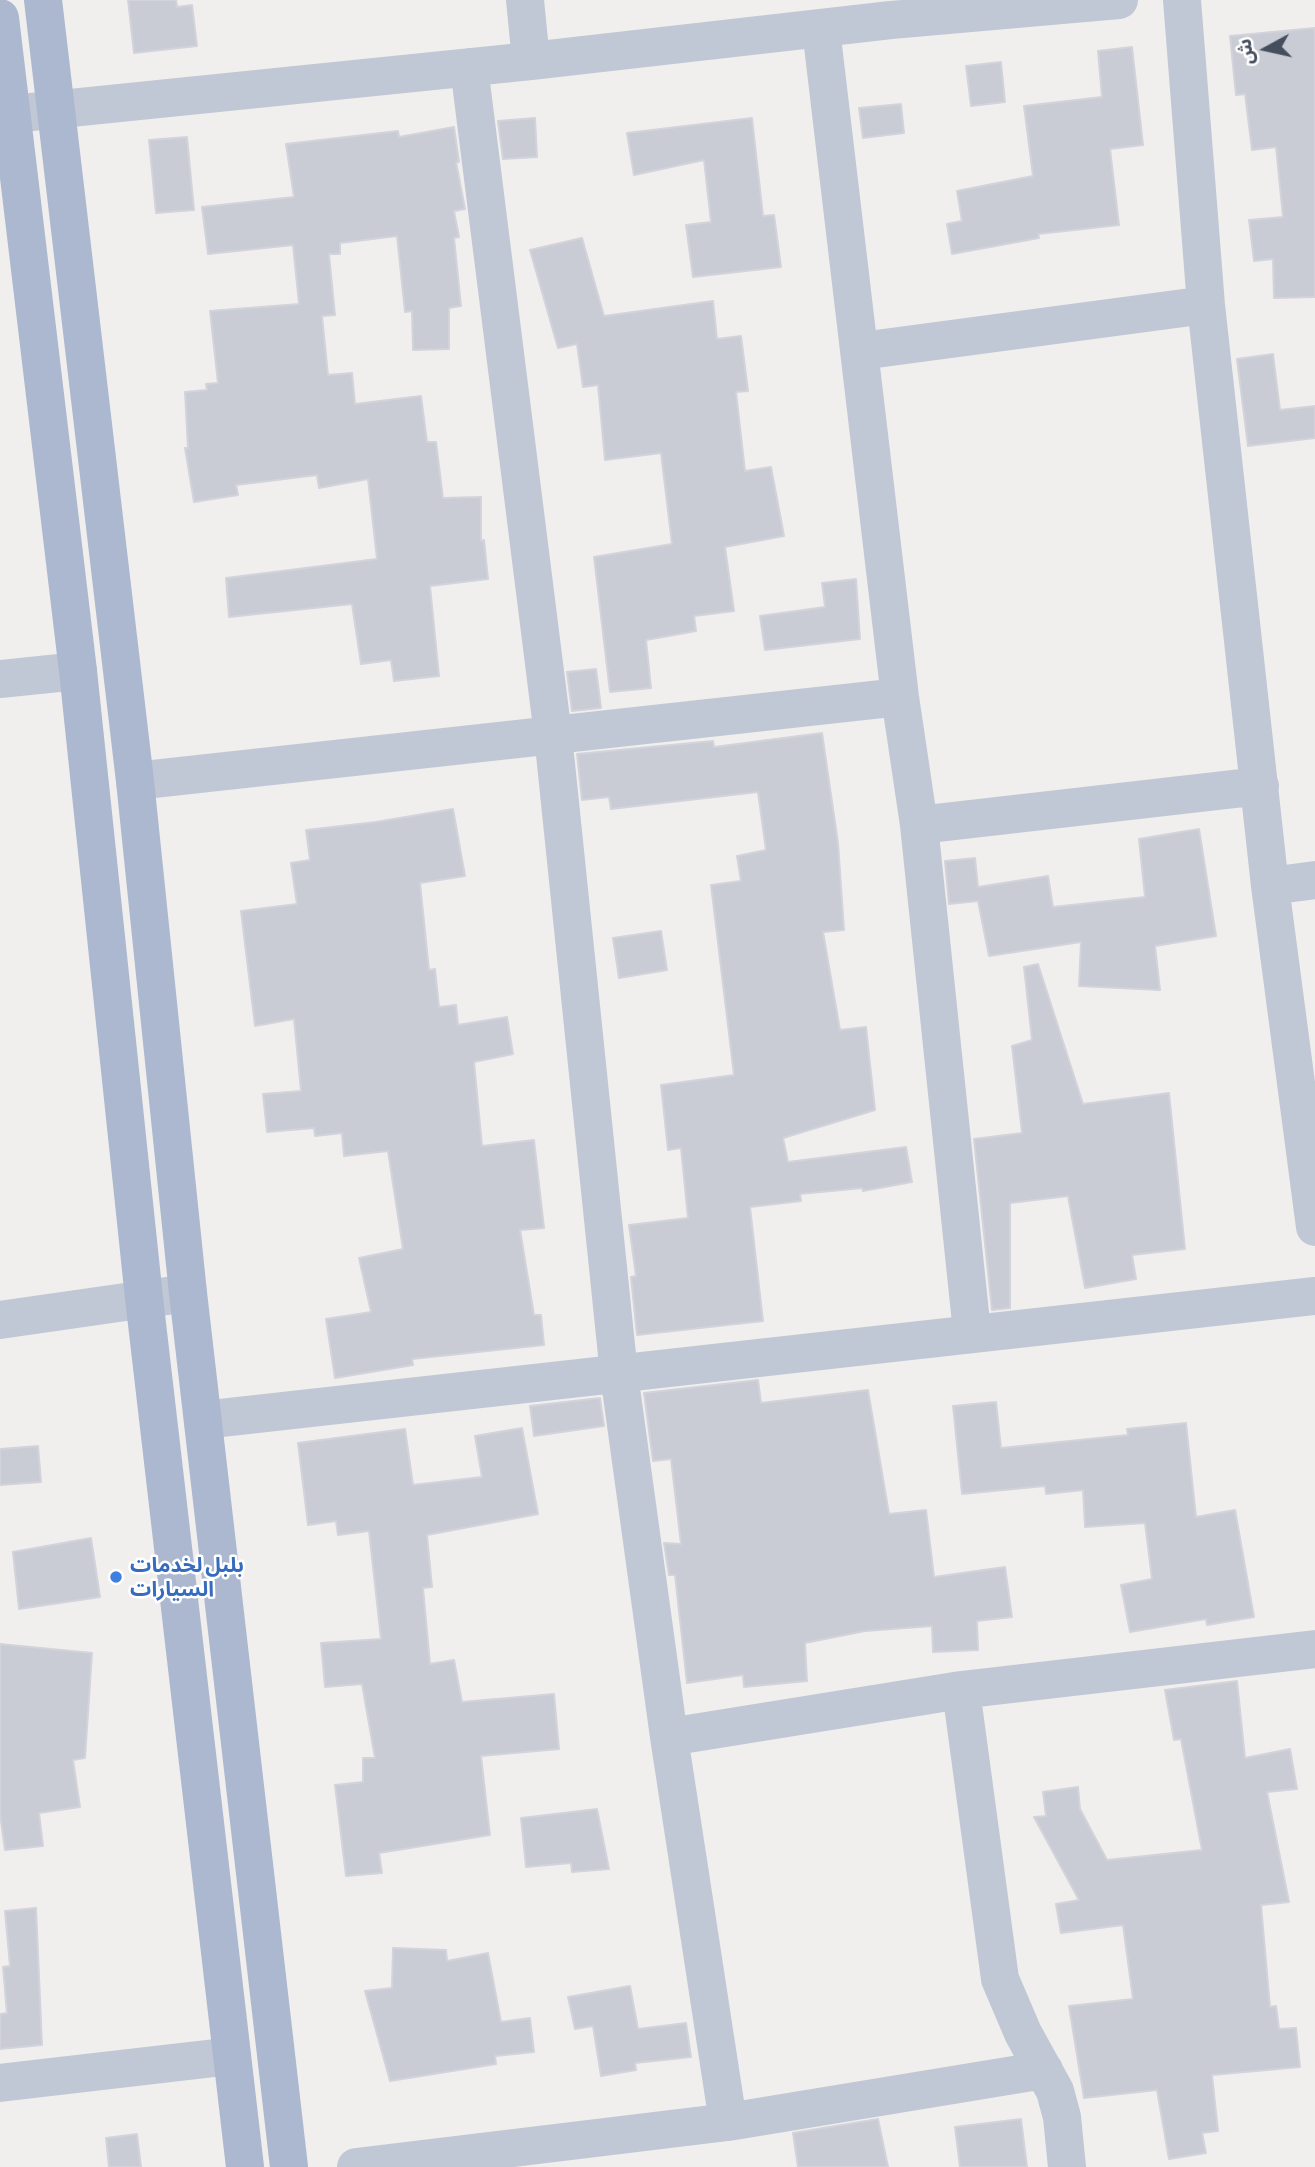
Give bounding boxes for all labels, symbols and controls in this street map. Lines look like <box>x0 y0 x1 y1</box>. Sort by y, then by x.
north arrow <box>1231 14 1301 84</box>
text: ش <box>1233 38 1258 66</box>
place label: بلبل لخدمات السيارات <box>130 1552 244 1602</box>
marker: بلبل لخدمات السيارات <box>108 1569 124 1585</box>

